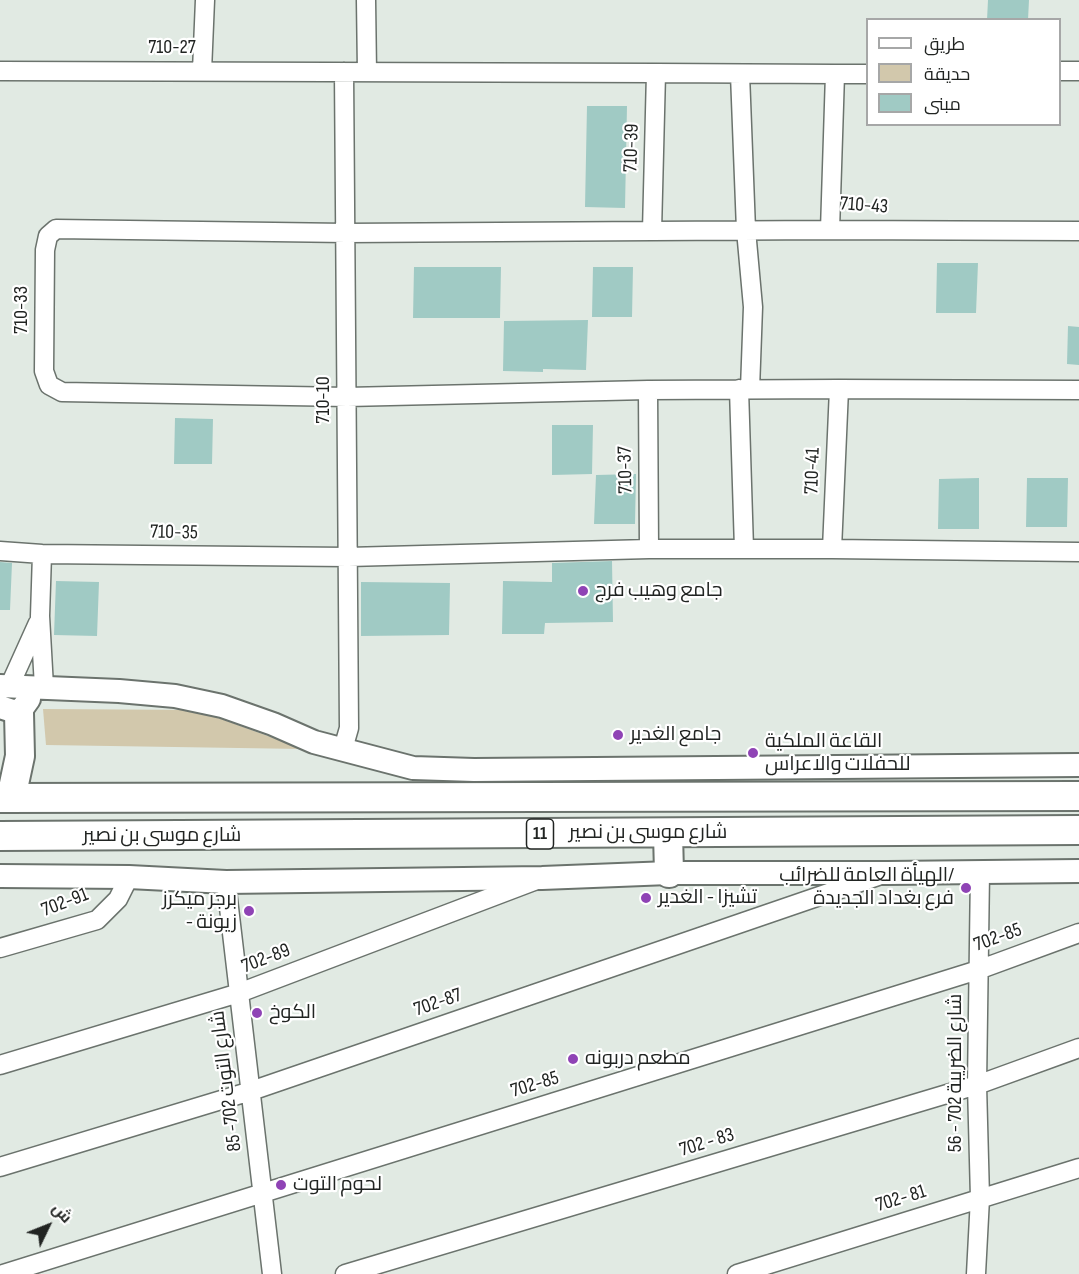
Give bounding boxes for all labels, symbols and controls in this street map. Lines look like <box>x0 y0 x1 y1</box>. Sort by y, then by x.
legend <box>866 18 1061 126</box>
text: طريق <box>924 34 965 55</box>
street label: 710-27 <box>148 36 196 60</box>
text: حديقة <box>924 64 970 85</box>
text: مبنى <box>924 94 961 115</box>
street label: 710-39 <box>619 123 645 173</box>
street label: 710-43 <box>839 192 889 220</box>
street label: 710-33 <box>10 286 34 334</box>
street label: 710-10 <box>312 376 336 424</box>
street label: 710-37 <box>614 446 638 494</box>
street label: 710-41 <box>800 447 826 495</box>
street label: 710-35 <box>150 521 198 545</box>
place label: جامع وهيب فرج <box>595 579 723 603</box>
marker: جامع وهيب فرج <box>576 584 590 598</box>
place label: جامع الغدير <box>630 723 721 747</box>
marker: جامع الغدير <box>611 728 625 742</box>
place label: القاعة الملكية للحفلات والاعراس <box>765 730 910 777</box>
marker: القاعة الملكية للحفلات والاعراس <box>746 746 760 760</box>
road number: 11 <box>526 819 554 849</box>
street label: شارع موسى بن نصير <box>569 821 727 845</box>
street label: شارع موسى بن نصير <box>83 824 241 848</box>
place label: الهيأة العامة للضرائب/ فرع بغداد الجديدة <box>779 864 954 911</box>
marker: الهيأة العامة للضرائب/ فرع بغداد الجديدة <box>959 881 973 895</box>
street label: 702-91 <box>38 883 92 923</box>
place label: تشيزا - الغدير <box>658 886 757 910</box>
place label: برجر ميكرز - زيونة <box>162 888 237 935</box>
marker: تشيزا - الغدير <box>639 891 653 905</box>
marker: برجر ميكرز - زيونة <box>242 904 256 918</box>
street label: 702-85 <box>971 918 1025 958</box>
street label: 702-89 <box>238 939 294 979</box>
street label: 702-87 <box>411 984 465 1022</box>
street label: شارع الضريبة 702 - 56 <box>944 994 968 1152</box>
place label: الكوخ <box>269 1001 316 1025</box>
marker: الكوخ <box>250 1006 264 1020</box>
street label: شارع التوت 702- 85 <box>206 1009 248 1153</box>
place label: مطعم دربونه <box>585 1047 691 1071</box>
marker: مطعم دربونه <box>566 1052 580 1066</box>
street label: 702-85 <box>508 1066 562 1104</box>
street label: 702 - 83 <box>677 1123 737 1163</box>
place label: لحوم التوت <box>293 1173 382 1197</box>
marker: لحوم التوت <box>274 1178 288 1192</box>
street label: 702- 81 <box>873 1180 929 1218</box>
north arrow <box>18 1196 78 1256</box>
text: ش <box>48 1199 75 1227</box>

